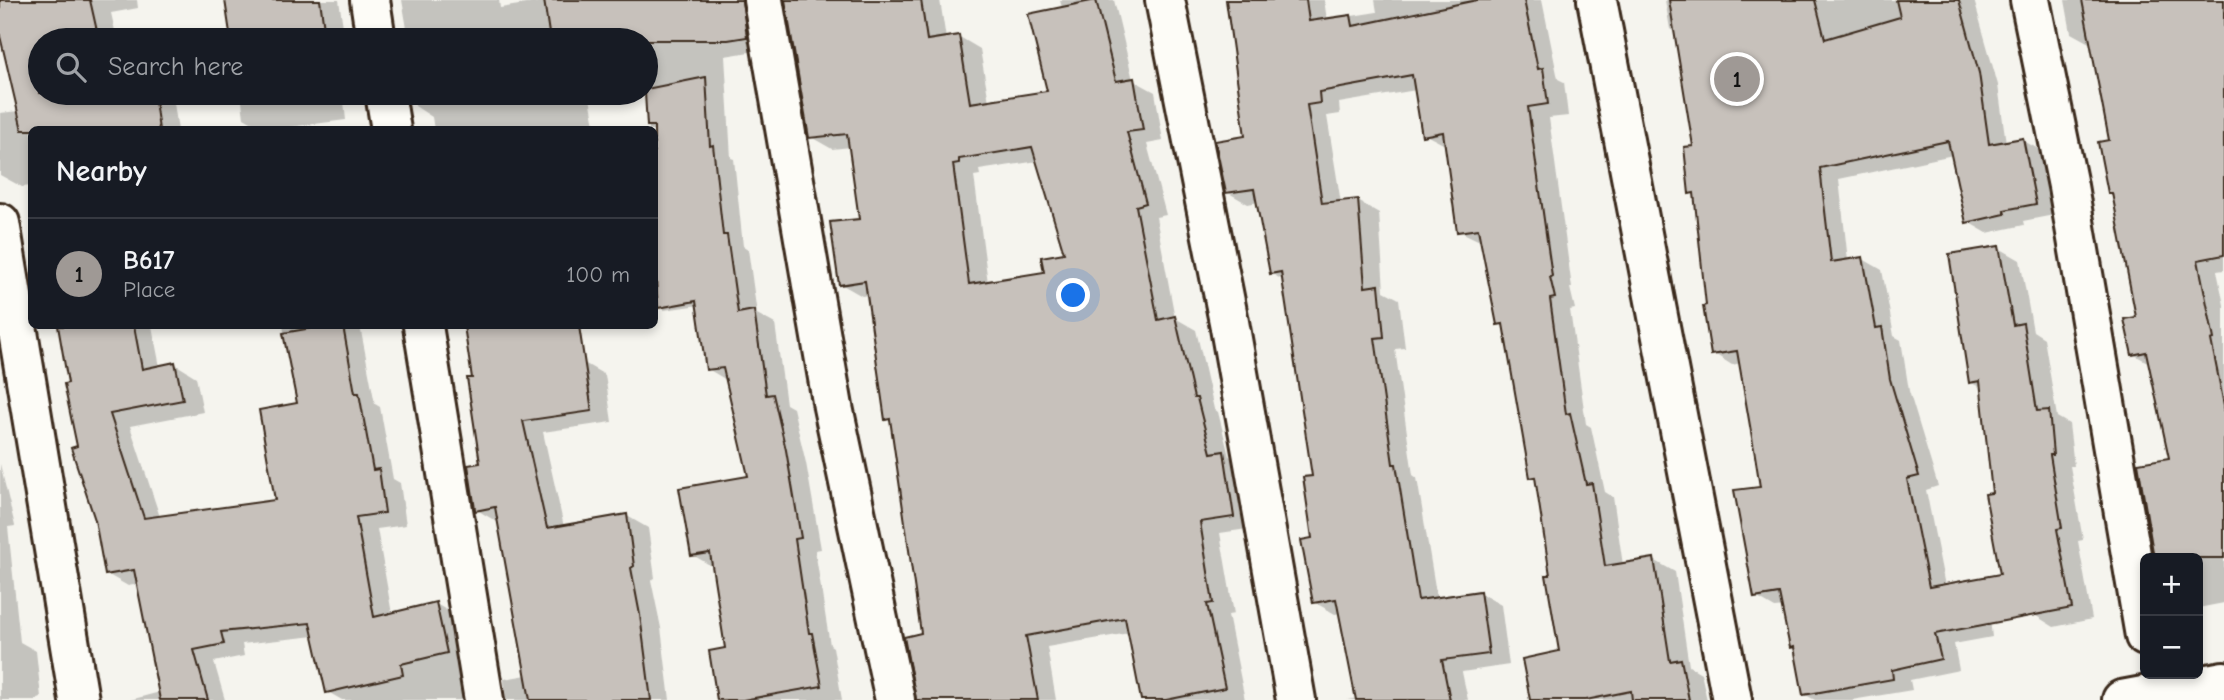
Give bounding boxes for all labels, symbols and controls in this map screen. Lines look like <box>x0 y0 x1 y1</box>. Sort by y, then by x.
search box <box>28 28 658 105</box>
icon: search <box>52 48 90 86</box>
text: Search here <box>108 52 243 82</box>
pin: 1 <box>1714 53 1760 105</box>
text: Nearby <box>56 154 147 189</box>
text: B617 <box>123 246 174 276</box>
text: 1 <box>74 261 84 288</box>
text: 100 m <box>566 261 630 288</box>
text: Place <box>123 276 175 303</box>
your location <box>1056 278 1090 312</box>
map controls <box>2140 553 2203 679</box>
button: + <box>2140 553 2203 616</box>
button: − <box>2140 616 2203 679</box>

